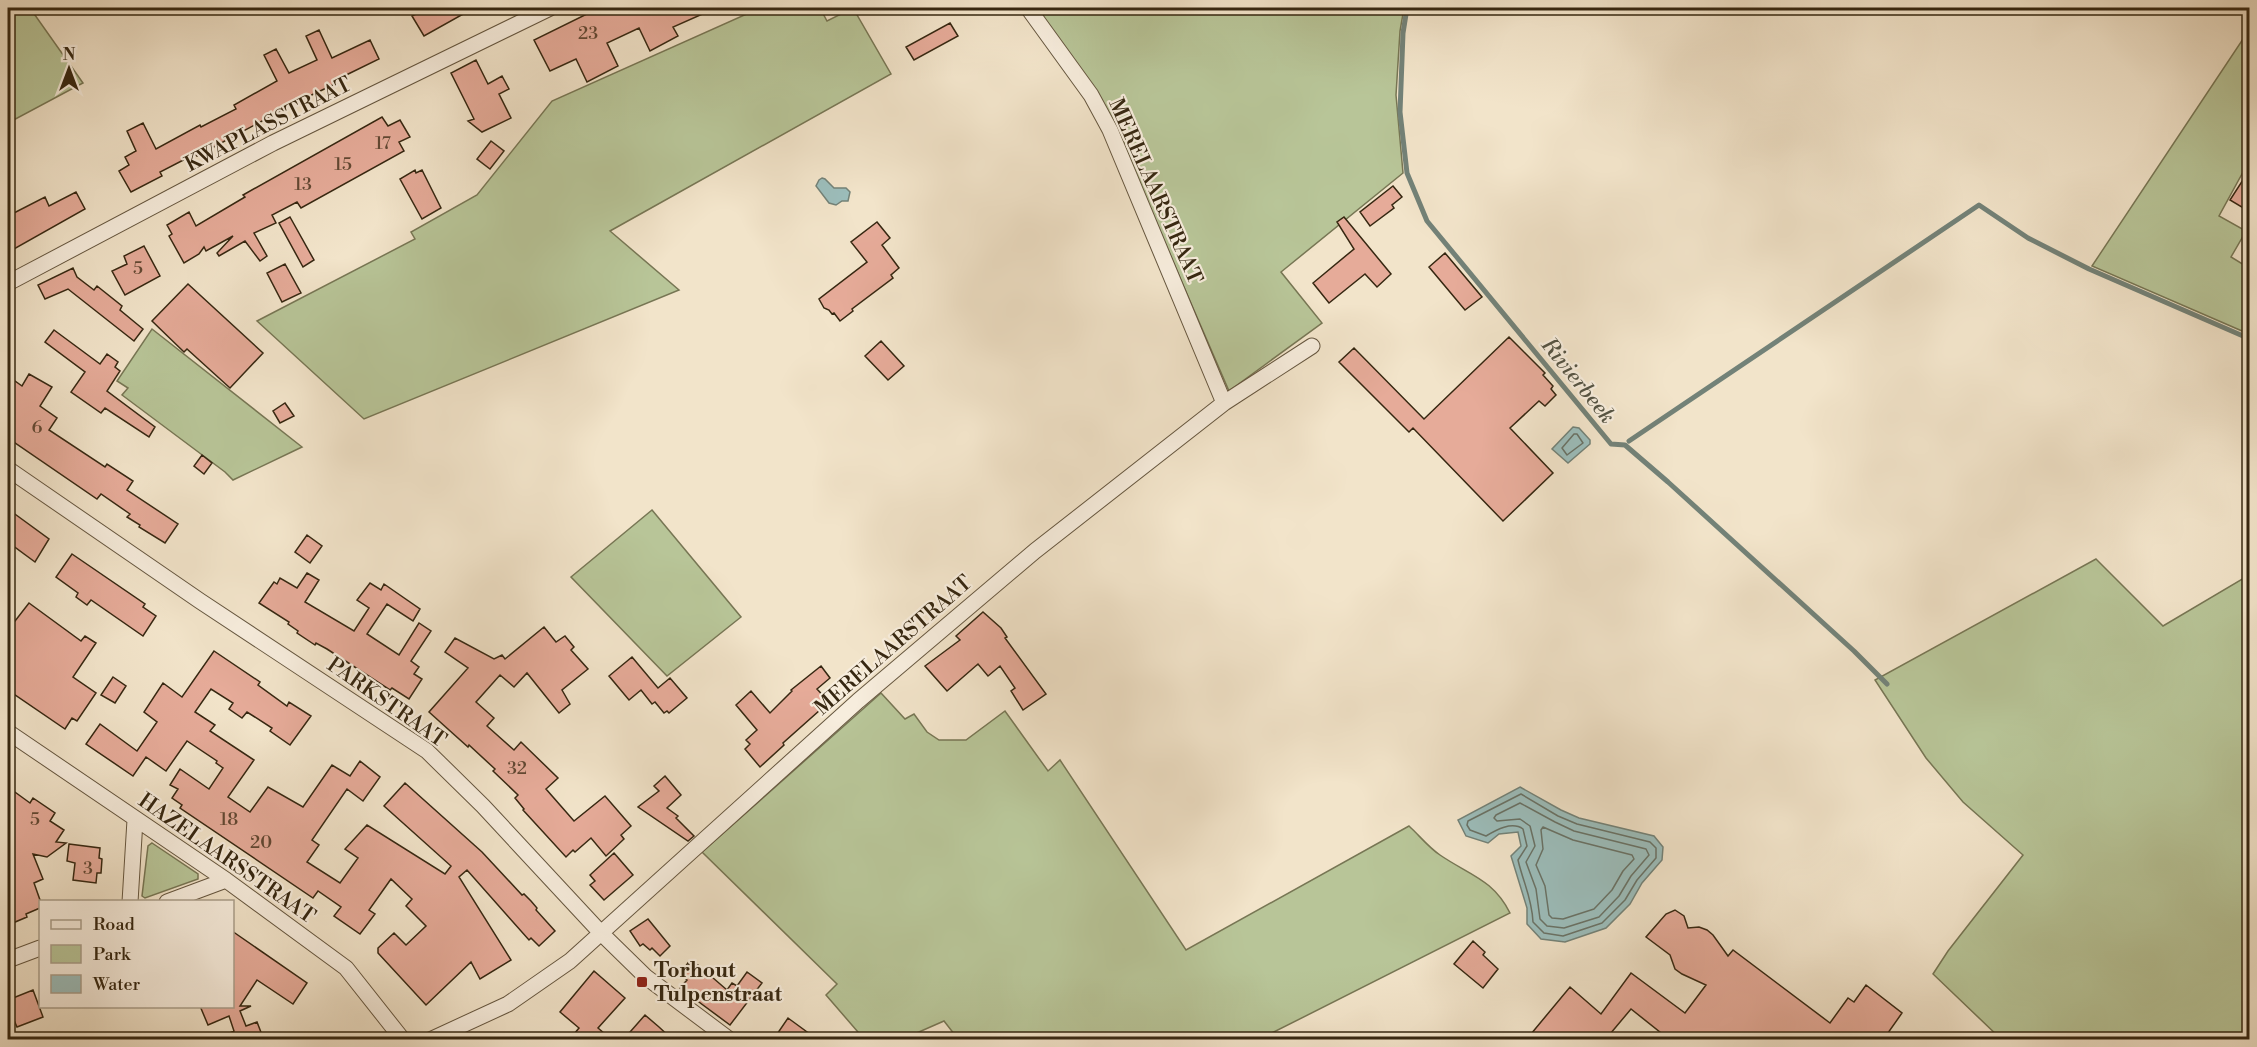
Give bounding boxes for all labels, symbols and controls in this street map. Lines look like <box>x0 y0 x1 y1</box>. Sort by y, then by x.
house number: 23 <box>578 22 598 45</box>
north arrow <box>39 39 99 99</box>
text: N <box>63 45 76 65</box>
street label: KWAPLASSTRAAT <box>181 72 356 178</box>
street label: MERELAARSTRAAT <box>1102 95 1208 288</box>
house number: 17 <box>375 132 391 155</box>
house number: 15 <box>334 153 352 176</box>
house number: 13 <box>294 173 312 196</box>
house number: 5 <box>133 257 143 280</box>
water label: Rivierbeek <box>1534 332 1621 429</box>
house number: 6 <box>32 416 43 439</box>
street label: MERELAARSTRAAT <box>809 570 978 721</box>
street label: PARKSTRAAT <box>322 652 451 754</box>
house number: 32 <box>507 757 527 780</box>
street label: HAZELAARSSTRAAT <box>133 788 320 930</box>
house number: 5 <box>30 808 40 831</box>
house number: 18 <box>220 808 238 831</box>
house number: 20 <box>250 831 272 854</box>
house number: 3 <box>83 857 93 880</box>
legend <box>39 900 234 1008</box>
text: Road <box>93 913 136 936</box>
text: Park <box>93 943 132 966</box>
place label: Torhout Tulpenstraat <box>654 958 782 1008</box>
text: Water <box>92 973 141 996</box>
marker: Torhout Tulpenstraat <box>635 975 649 989</box>

